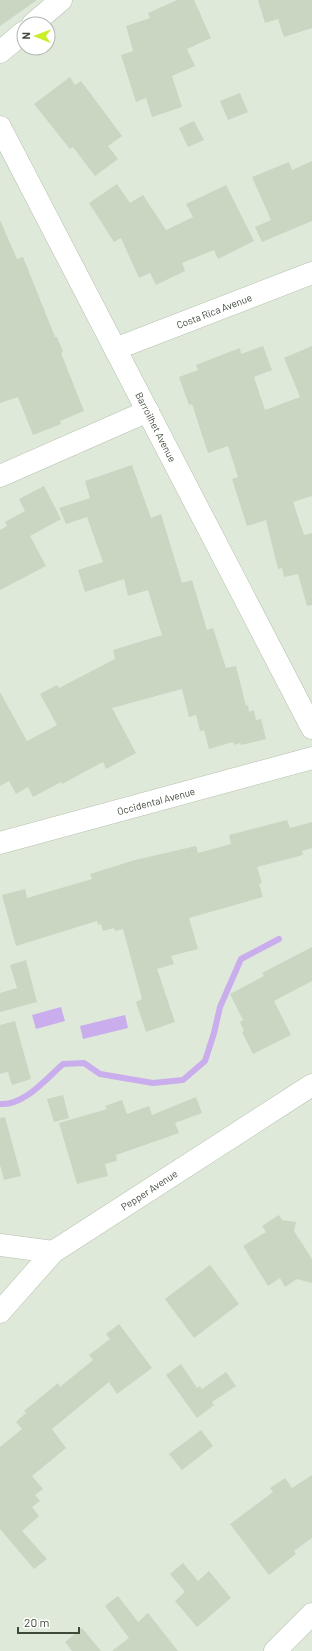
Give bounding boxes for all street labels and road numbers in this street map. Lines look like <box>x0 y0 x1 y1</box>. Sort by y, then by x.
street label: Costa Rica Avenue <box>175 291 253 331</box>
street label: Barroilhet Avenue <box>133 390 179 464</box>
street label: Occidental Avenue <box>116 785 196 817</box>
street label: Pepper Avenue <box>119 1167 179 1213</box>

